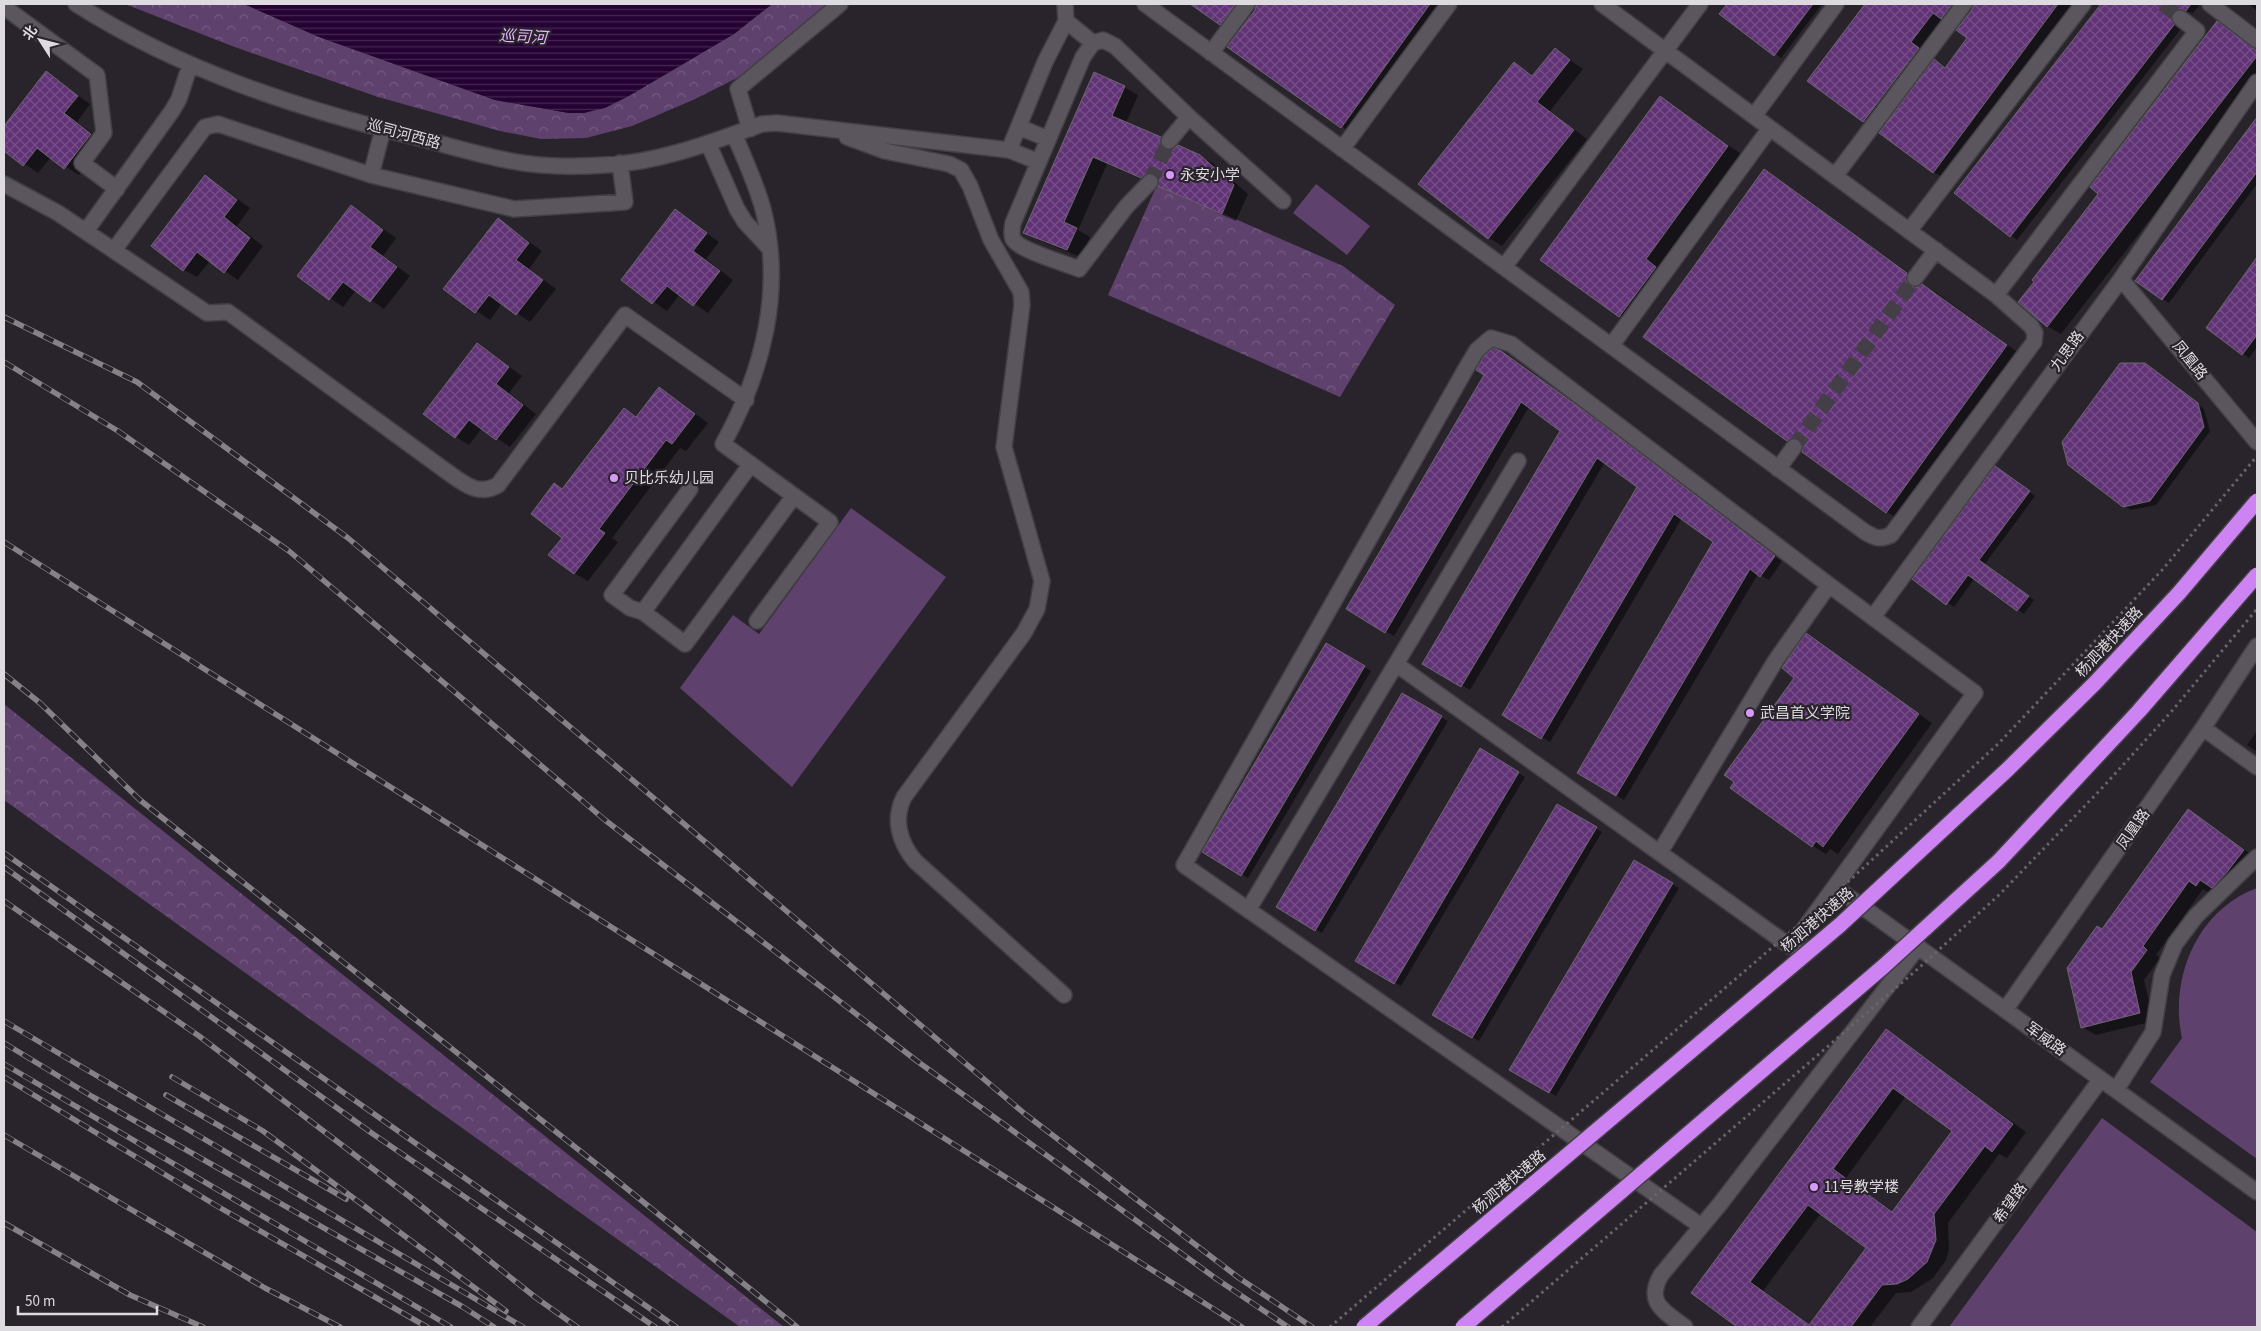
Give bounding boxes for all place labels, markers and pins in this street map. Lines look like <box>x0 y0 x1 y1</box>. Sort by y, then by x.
place label: 永安小学 <box>1180 165 1240 186</box>
marker: 永安小学 <box>1164 169 1176 181</box>
place label: 贝比乐幼儿园 <box>624 468 714 489</box>
marker: 贝比乐幼儿园 <box>608 472 620 484</box>
place label: 武昌首义学院 <box>1760 703 1850 724</box>
marker: 武昌首义学院 <box>1744 707 1756 719</box>
place label: 11号教学楼 <box>1824 1177 1899 1198</box>
marker: 11号教学楼 <box>1808 1181 1820 1193</box>

